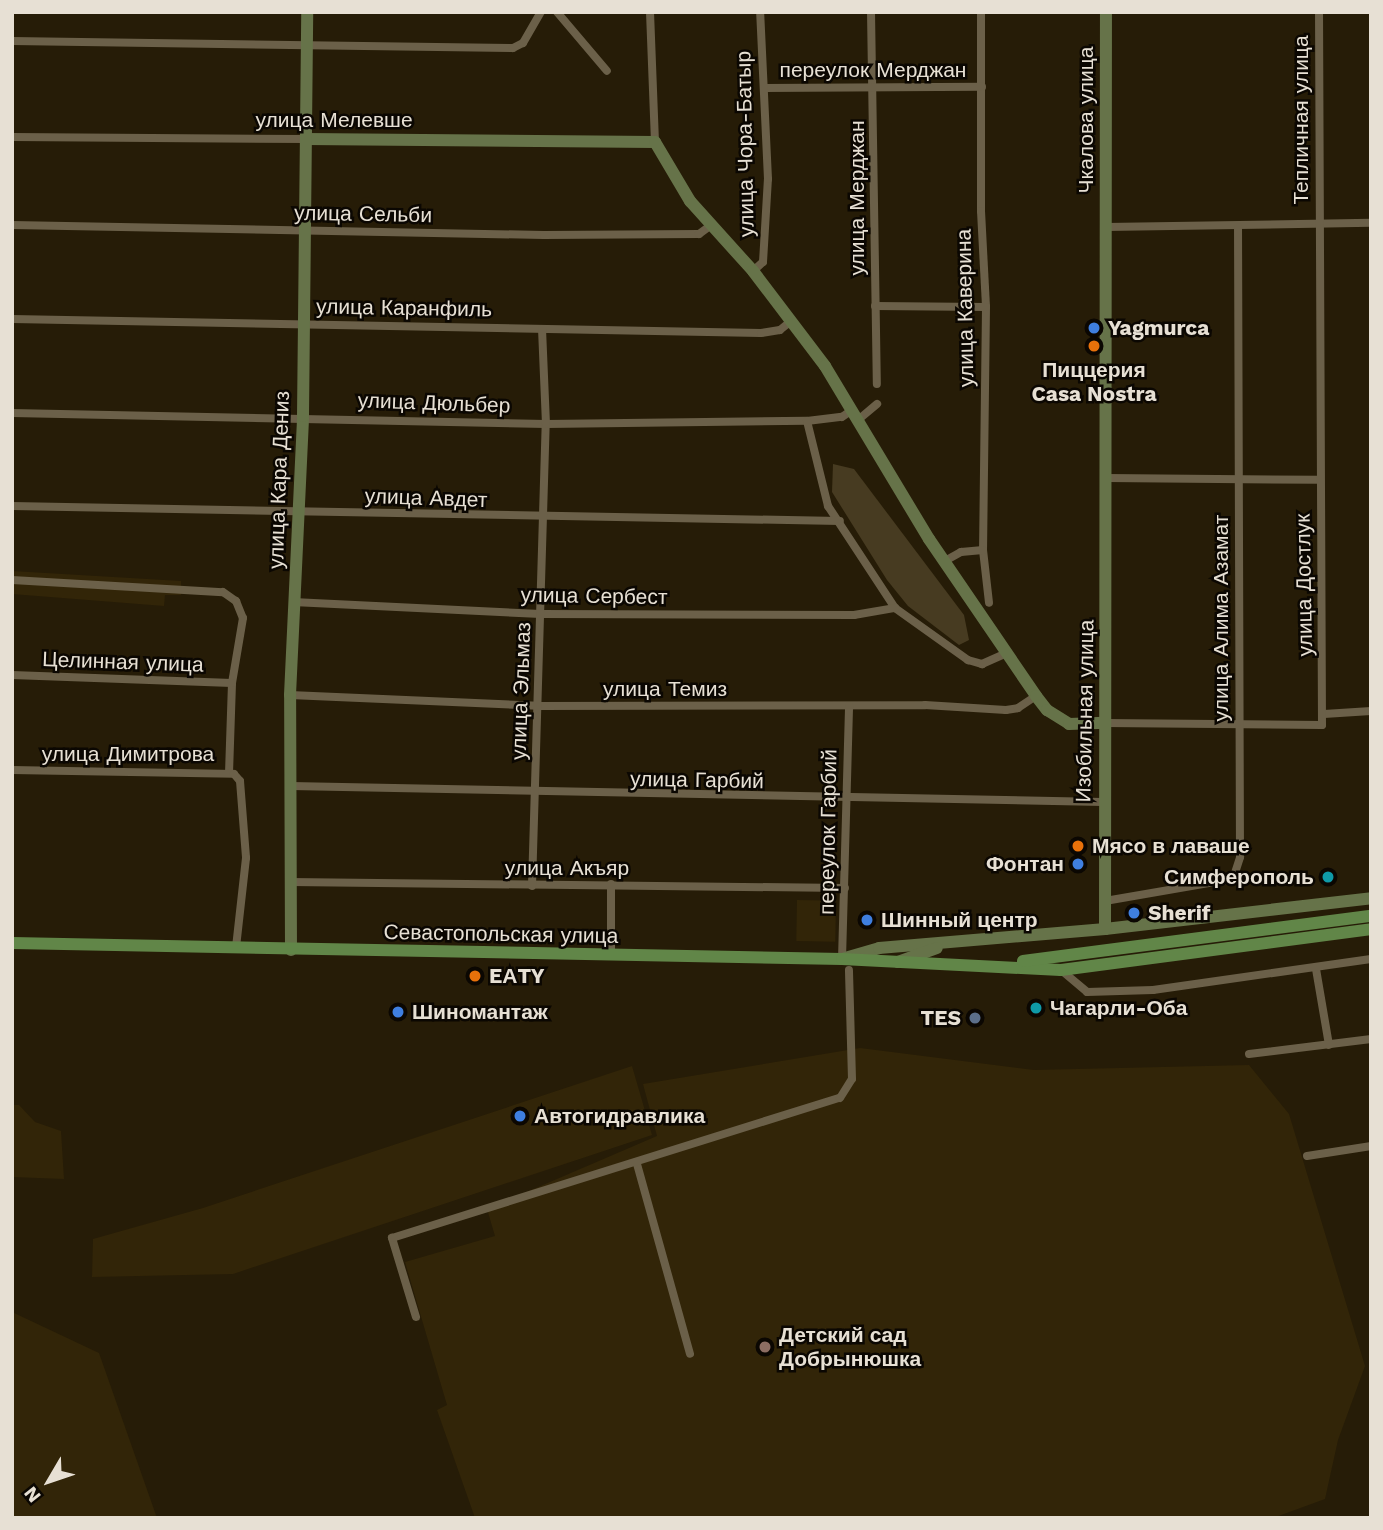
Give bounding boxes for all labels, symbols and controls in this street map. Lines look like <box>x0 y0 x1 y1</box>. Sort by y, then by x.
street label: Тепличная улица <box>1288 35 1314 205</box>
street label: Чкалова улица <box>1073 47 1099 193</box>
street label: улица Чора-Батыр <box>731 51 759 237</box>
street label: переулок Мерджан <box>780 57 966 83</box>
street label: улица Мелевше <box>255 107 413 133</box>
street label: улица Мерджан <box>844 120 870 276</box>
street label: улица Сельби <box>294 200 432 228</box>
street label: улица Каверина <box>951 229 979 387</box>
street label: улица Каранфиль <box>316 294 492 322</box>
place label: Yagmurca <box>1108 315 1209 341</box>
marker: Yagmurca <box>1086 320 1102 336</box>
marker: Пиццерия Casa Nostra <box>1086 338 1102 354</box>
place label: Пиццерия Casa Nostra <box>1031 357 1157 407</box>
street label: улица Дюльбер <box>357 388 511 418</box>
street label: улица Кара Дениз <box>263 391 295 569</box>
street label: улица Авдет <box>364 483 488 513</box>
street label: улица Достлук <box>1290 513 1318 657</box>
street label: улица Алима Азамат <box>1208 515 1234 721</box>
street label: улица Сербест <box>520 582 668 610</box>
street label: Изобильная улица <box>1071 619 1099 803</box>
street label: улица Эльмаз <box>506 622 536 760</box>
street label: Целинная улица <box>42 647 204 677</box>
street label: улица Темиз <box>603 676 727 702</box>
street label: улица Димитрова <box>42 741 214 767</box>
street label: переулок Гарбий <box>814 749 842 915</box>
street label: улица Гарбий <box>630 766 764 794</box>
place label: Мясо в лаваше <box>1092 833 1250 859</box>
marker: Мясо в лаваше <box>1070 838 1086 854</box>
place label: Фонтан <box>986 851 1064 877</box>
street label: улица Акъяр <box>505 855 629 881</box>
marker: Фонтан <box>1070 856 1086 872</box>
place label: Симферополь <box>1164 864 1314 890</box>
marker: Симферополь <box>1320 869 1336 885</box>
place label: Sherif <box>1148 900 1211 926</box>
marker: Sherif <box>1126 905 1142 921</box>
place label: Шинный центр <box>881 907 1038 933</box>
marker: Шинный центр <box>859 912 875 928</box>
street label: Севастопольская улица <box>383 919 619 949</box>
place label: EАTY <box>489 963 545 989</box>
marker: EАTY <box>467 968 483 984</box>
place label: Чагарли-Оба <box>1050 995 1187 1021</box>
place label: Шиномантаж <box>412 999 548 1025</box>
marker: Чагарли-Оба <box>1028 1000 1044 1016</box>
marker: Шиномантаж <box>390 1004 406 1020</box>
place label: TES <box>920 1005 961 1031</box>
marker: TES <box>967 1010 983 1026</box>
place label: Автогидравлика <box>534 1103 705 1129</box>
marker: Автогидравлика <box>512 1108 528 1124</box>
place label: Детский сад Добрынюшка <box>779 1322 921 1372</box>
marker: Детский сад Добрынюшка <box>757 1339 773 1355</box>
north arrow <box>14 1446 84 1516</box>
text: N <box>19 1482 46 1507</box>

